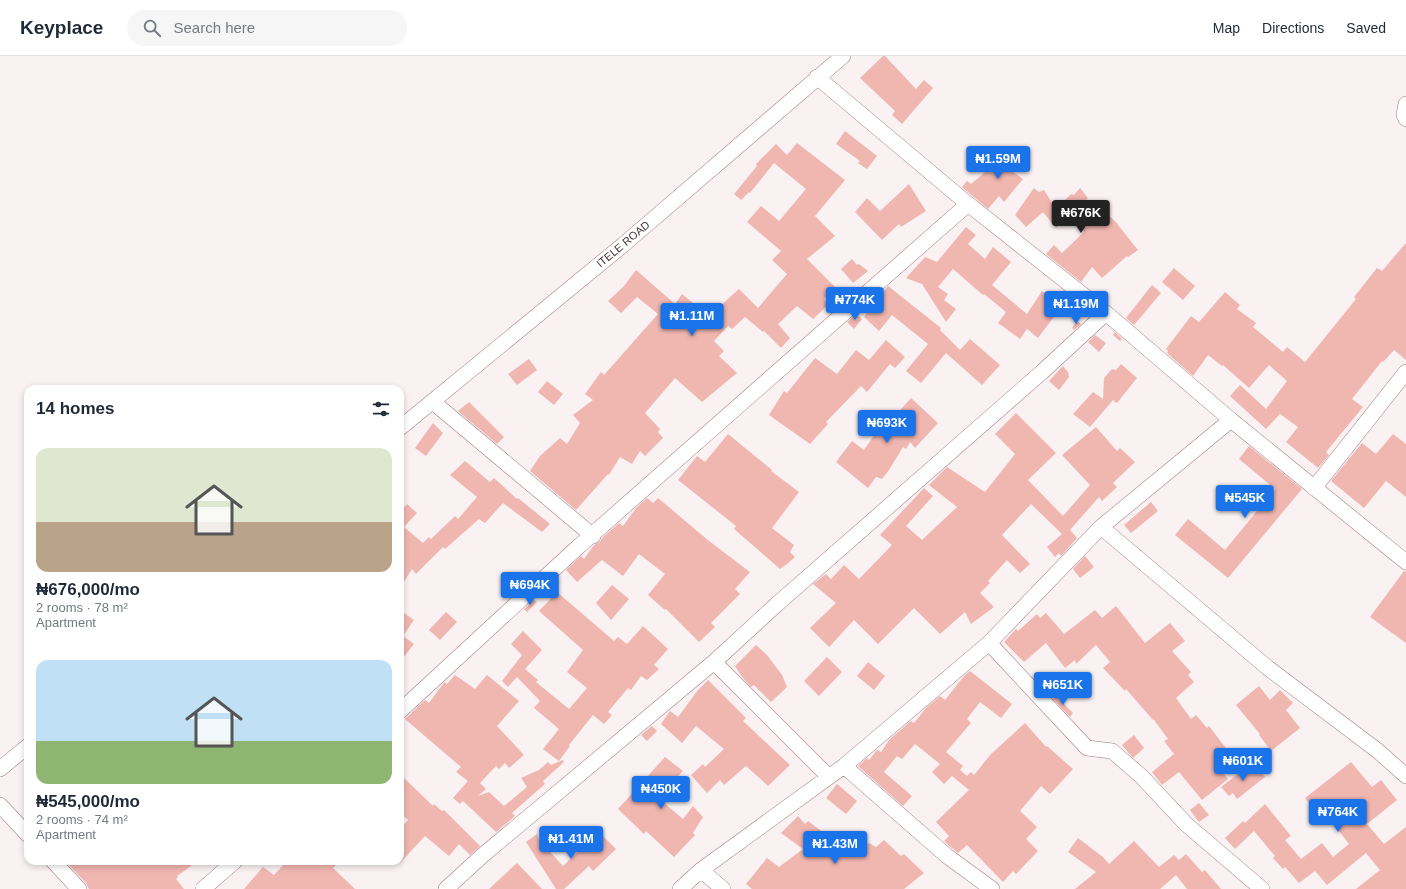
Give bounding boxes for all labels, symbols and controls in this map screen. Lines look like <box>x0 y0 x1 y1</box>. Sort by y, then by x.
search box <box>127 10 407 46</box>
text: Keyplace <box>20 17 103 38</box>
icon: search <box>141 17 163 39</box>
text: Search here <box>173 19 255 36</box>
text: Map <box>1213 20 1240 36</box>
text: Directions <box>1262 20 1324 36</box>
text: Saved <box>1346 20 1386 36</box>
pin: ₦1.59M <box>965 146 1031 180</box>
text: ₦1.59M <box>975 151 1021 166</box>
pin: ₦676K <box>1053 200 1109 234</box>
text: ₦676K <box>1061 205 1101 220</box>
street label: ITELE ROAD <box>594 218 652 270</box>
pin: ₦774K <box>827 287 883 321</box>
pin: ₦1.19M <box>1043 291 1109 325</box>
text: ₦774K <box>835 292 875 307</box>
text: ₦1.19M <box>1053 296 1099 311</box>
pin: ₦1.11M <box>659 303 725 337</box>
text: ₦1.11M <box>670 308 714 323</box>
icon: filters <box>370 398 392 420</box>
text: 14 homes <box>36 399 114 418</box>
pin: ₦693K <box>859 410 915 444</box>
text: ₦693K <box>867 415 907 430</box>
icon: home <box>178 474 250 546</box>
pin: ₦545K <box>1217 485 1273 519</box>
text: ₦545K <box>1225 490 1265 505</box>
pin: ₦694K <box>502 572 558 606</box>
text: ₦694K <box>510 577 550 592</box>
text: ₦676,000/mo <box>36 580 140 599</box>
text: 2 rooms · 78 m² <box>36 600 128 615</box>
text: Apartment <box>36 615 96 630</box>
pin: ₦651K <box>1035 672 1091 706</box>
text: ₦651K <box>1043 677 1083 692</box>
icon: home <box>178 686 250 758</box>
pin: ₦601K <box>1215 748 1271 782</box>
text: ₦601K <box>1223 753 1263 768</box>
pin: ₦450K <box>633 776 689 810</box>
text: ₦450K <box>641 781 681 796</box>
text: ₦545,000/mo <box>36 792 140 811</box>
pin: ₦764K <box>1310 799 1366 833</box>
text: ₦764K <box>1318 804 1358 819</box>
text: 2 rooms · 74 m² <box>36 812 128 827</box>
pin: ₦1.41M <box>538 826 604 860</box>
text: Apartment <box>36 827 96 842</box>
text: ₦1.41M <box>548 831 594 846</box>
pin: ₦1.43M <box>802 831 868 865</box>
text: ₦1.43M <box>812 836 858 851</box>

